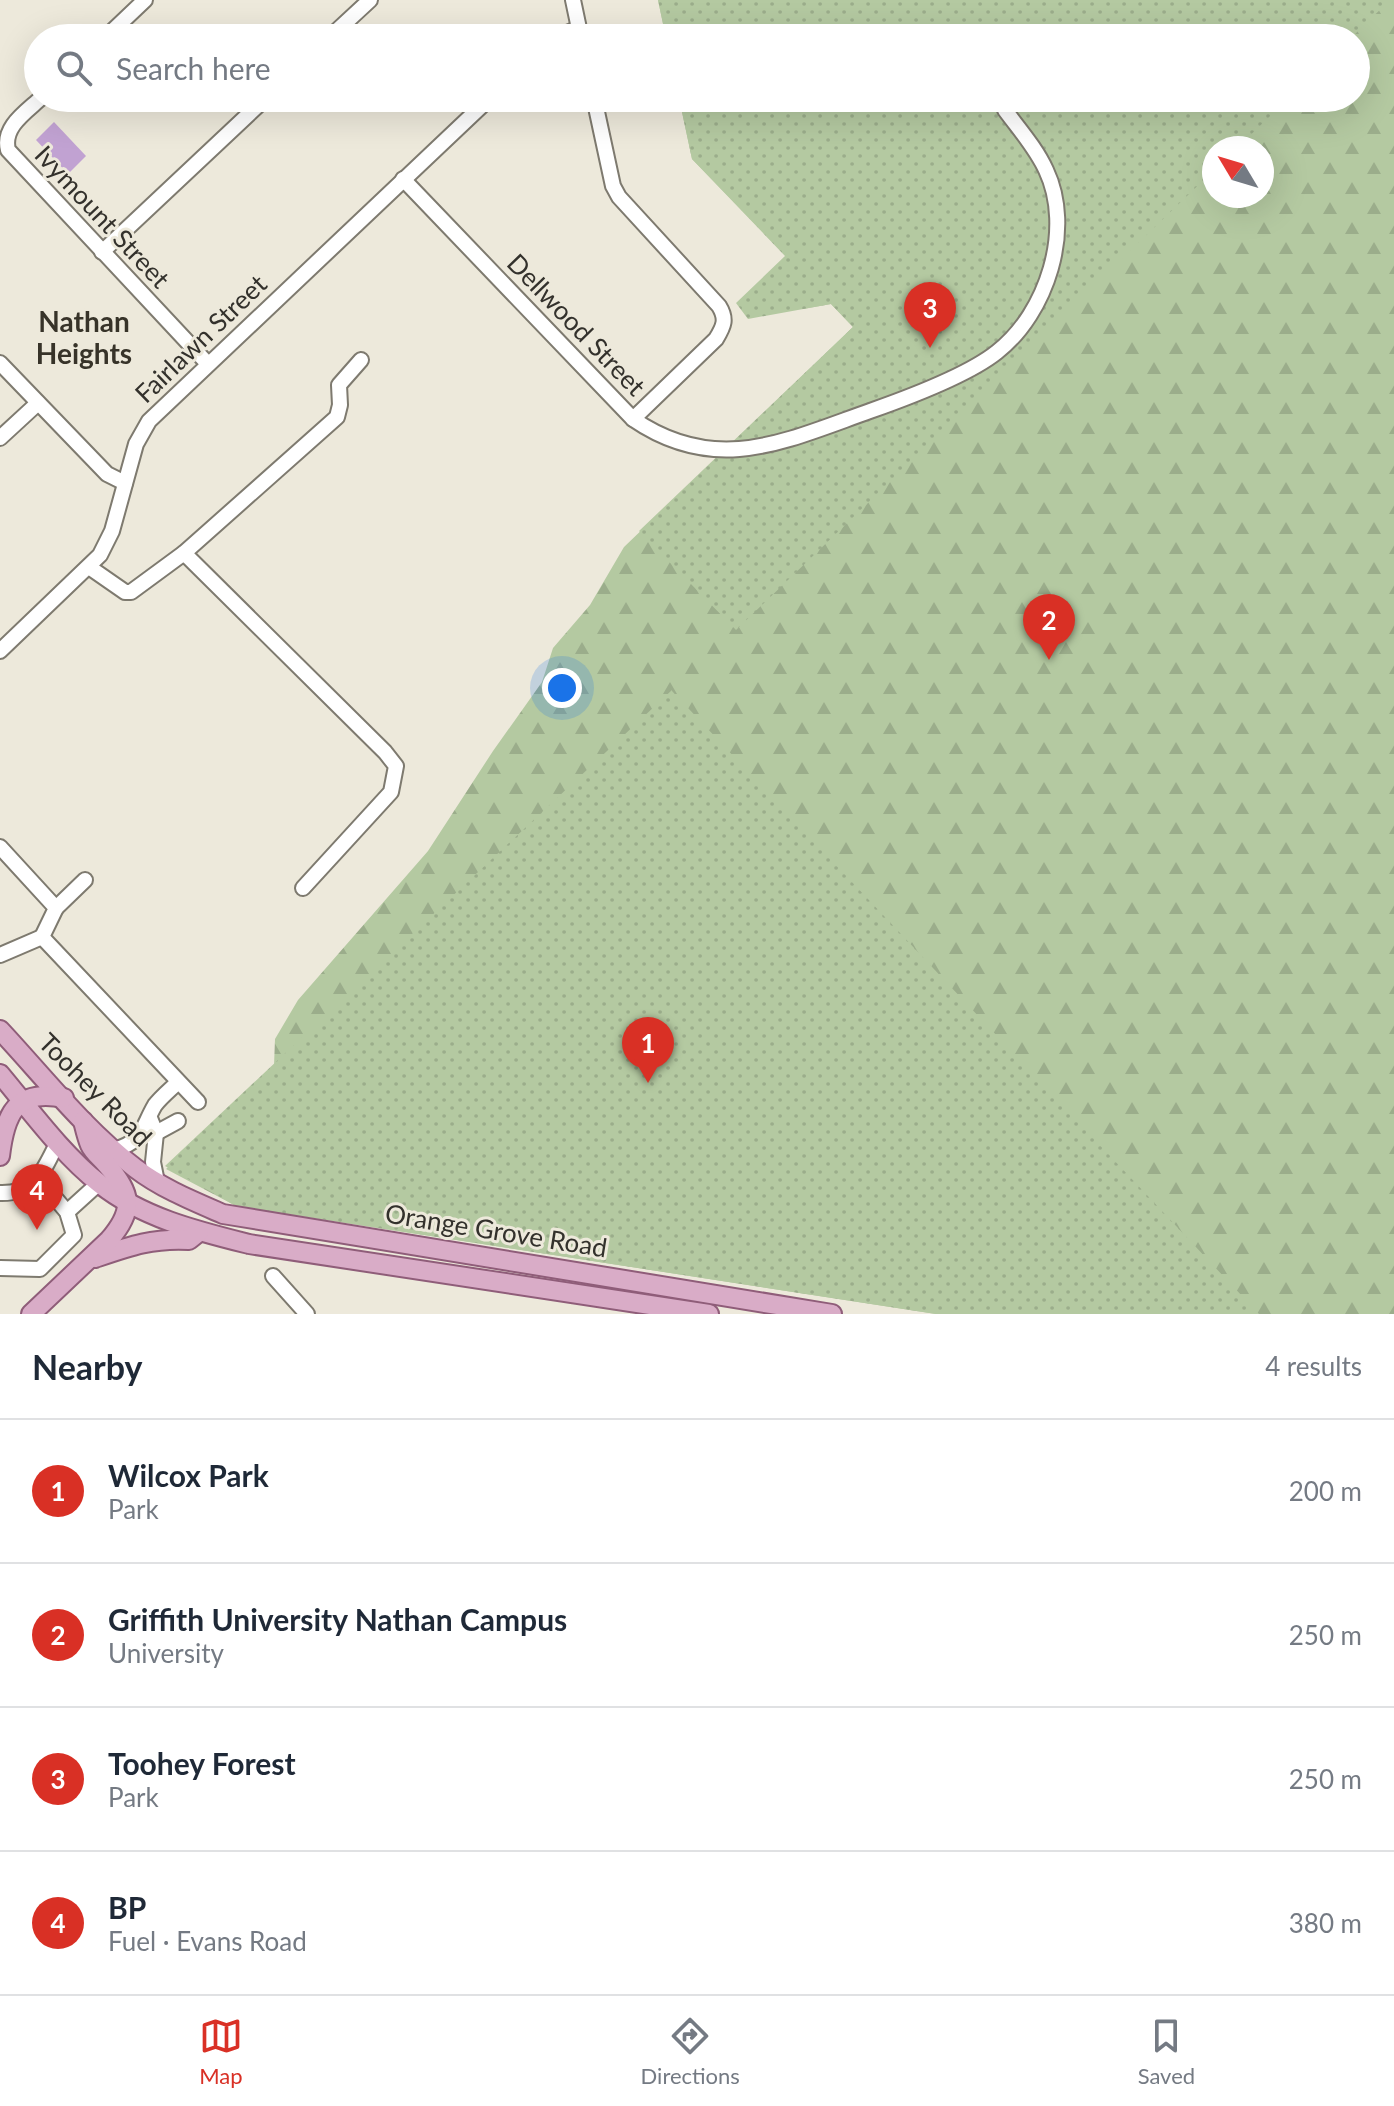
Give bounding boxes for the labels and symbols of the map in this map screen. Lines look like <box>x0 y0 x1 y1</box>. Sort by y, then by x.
north arrow <box>1202 136 1274 208</box>
street label: Ivymount Street <box>29 138 177 295</box>
street label: Dellwood Street <box>501 247 653 402</box>
street label: Fairlawn Street <box>128 267 273 409</box>
pin: 3 <box>904 282 956 348</box>
district label: Nathan Heights <box>36 304 132 370</box>
pin: 2 <box>1023 594 1075 660</box>
your location <box>542 668 582 708</box>
pin: 1 <box>622 1017 674 1083</box>
street label: Toohey Road <box>33 1026 159 1152</box>
pin: 4 <box>11 1164 63 1230</box>
street label: Orange Grove Road <box>383 1197 609 1263</box>

